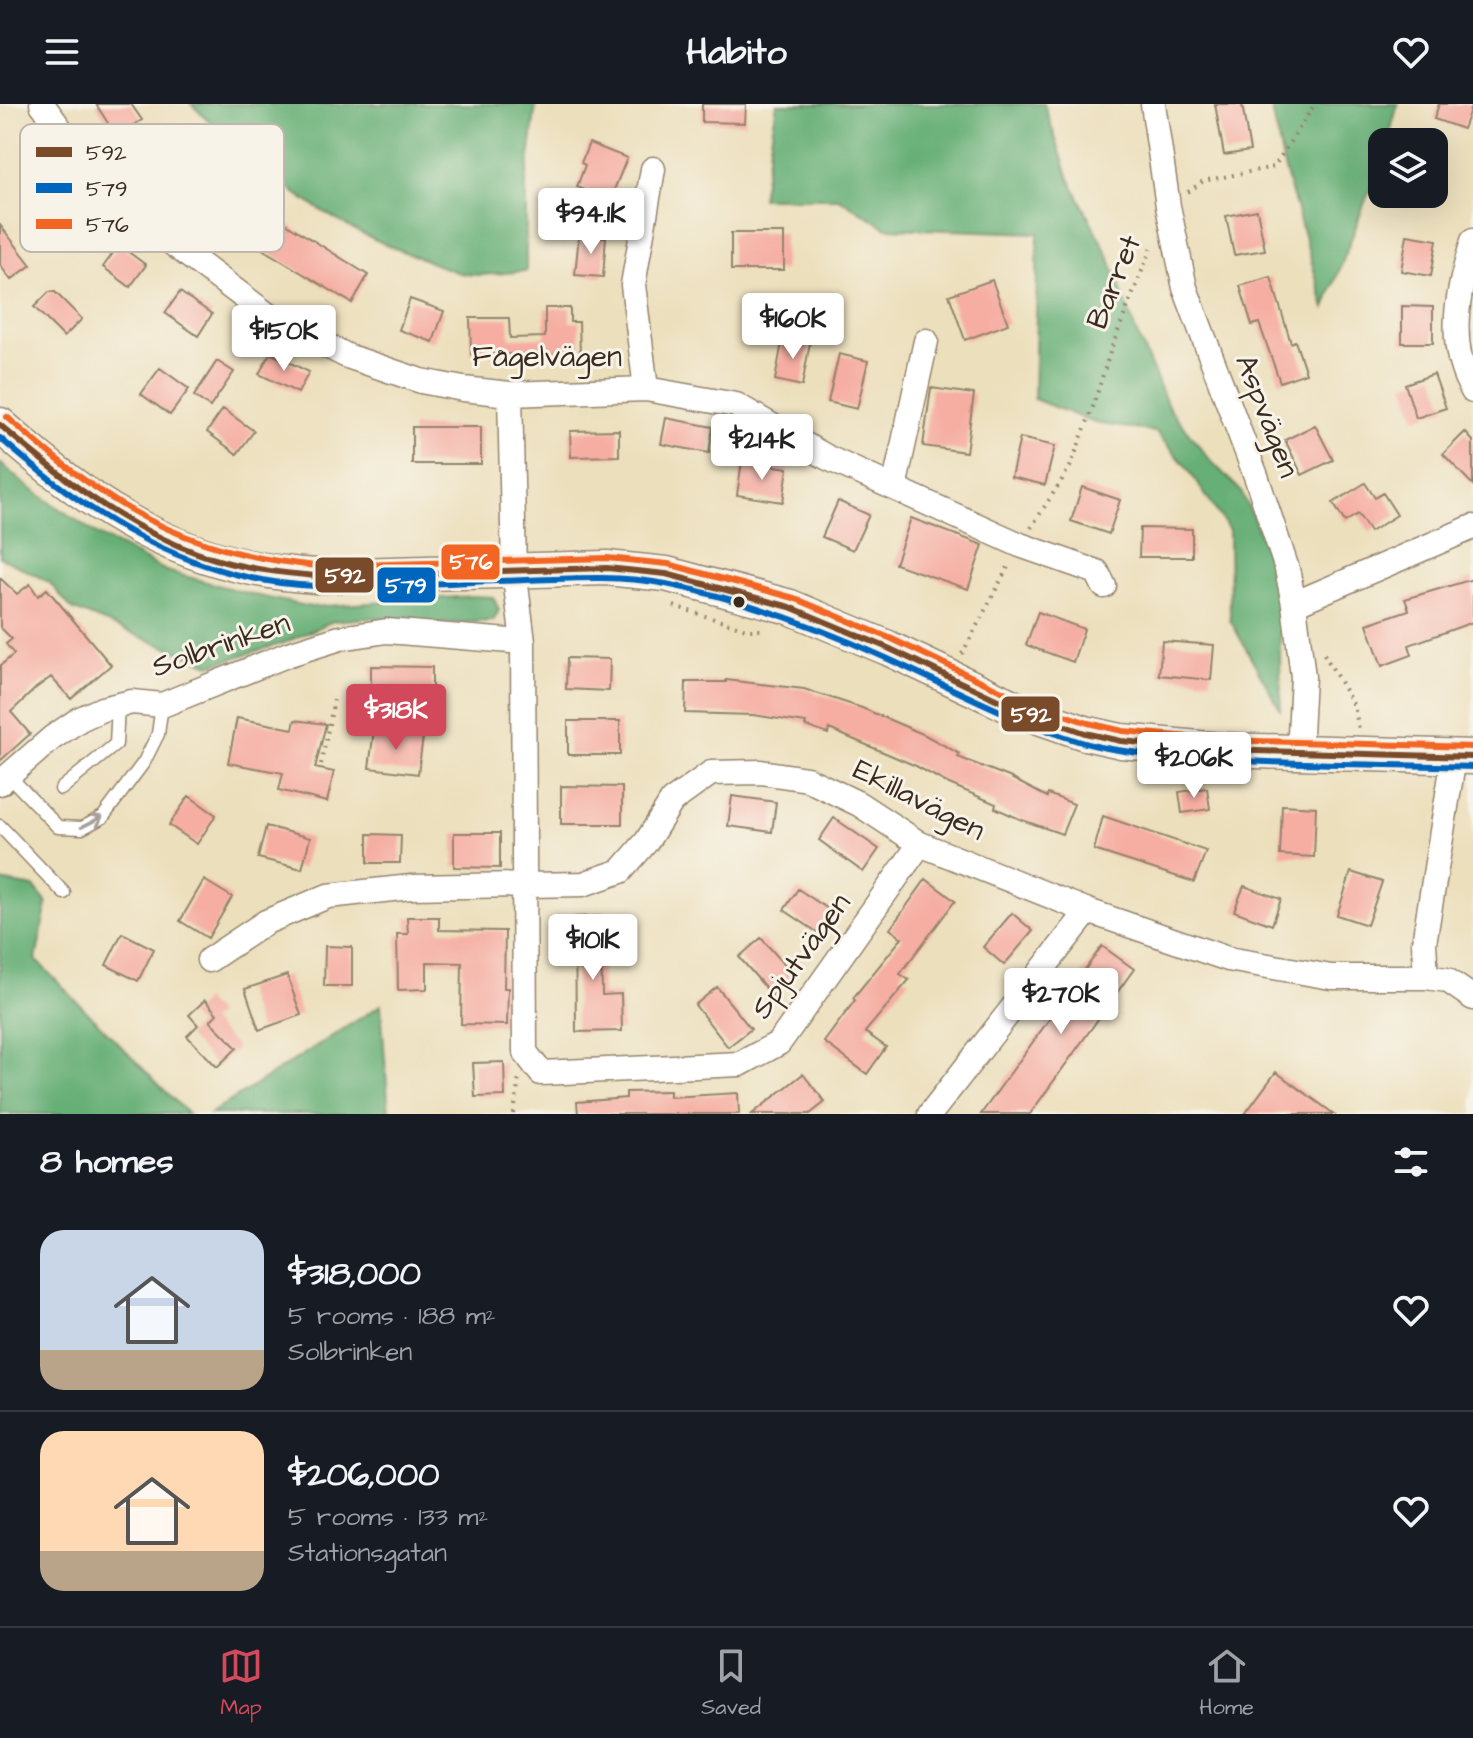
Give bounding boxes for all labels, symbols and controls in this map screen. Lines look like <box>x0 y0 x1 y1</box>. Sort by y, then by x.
text: Habito <box>686 27 787 78</box>
icon: menu <box>40 30 84 74</box>
icon: heart <box>1389 30 1433 74</box>
legend <box>20 124 284 252</box>
map controls <box>1368 128 1448 208</box>
button: layers <box>1368 128 1448 208</box>
text: 592 <box>86 138 127 169</box>
text: 579 <box>86 174 128 205</box>
pin: $94.1K <box>526 188 656 256</box>
text: $94.1K <box>556 196 626 232</box>
text: 576 <box>86 210 129 241</box>
street label: Barret <box>1076 229 1152 335</box>
pin: $160K <box>737 293 849 361</box>
text: $160K <box>760 301 826 337</box>
pin: $150K <box>228 305 340 373</box>
text: $150K <box>250 313 318 349</box>
street label: Fågelvägen <box>472 336 622 379</box>
street label: Aspvägen <box>1223 348 1310 484</box>
pin: $214K <box>706 414 818 482</box>
text: $214K <box>729 422 795 458</box>
line badge: 576 <box>440 543 501 581</box>
text: 576 <box>450 547 493 578</box>
line badge: 592 <box>314 556 375 594</box>
text: 592 <box>325 561 366 592</box>
line badge: 579 <box>376 566 437 604</box>
text: 579 <box>385 571 427 602</box>
unlabelled marker <box>731 594 747 610</box>
street label: Solbrinken <box>146 602 296 688</box>
pin: $318K <box>340 684 452 752</box>
text: $318K <box>364 692 428 728</box>
line badge: 592 <box>1000 695 1061 733</box>
text: 592 <box>1011 700 1052 731</box>
pin: $206K <box>1138 732 1250 800</box>
text: $206K <box>1155 740 1233 776</box>
street label: Ekillavägen <box>845 749 992 852</box>
one-way arrow <box>79 814 103 829</box>
street label: Spjutvägen <box>741 885 862 1028</box>
pin: $101K <box>537 914 649 982</box>
text: $101K <box>566 922 620 958</box>
pin: $270K <box>1005 968 1117 1036</box>
text: $270K <box>1022 976 1100 1012</box>
text: 8 homes <box>40 1138 174 1186</box>
icon: filters <box>1389 1140 1433 1184</box>
text: $318,000 <box>288 1250 421 1298</box>
icon: home <box>104 1262 200 1358</box>
icon: heart <box>1389 1288 1433 1332</box>
text: 5 rooms · 188 m² <box>288 1298 496 1334</box>
text: Solbrinken <box>288 1334 412 1370</box>
text: $206,000 <box>288 1451 440 1499</box>
icon: home <box>104 1463 200 1559</box>
icon: heart <box>1389 1489 1433 1533</box>
text: 5 rooms · 133 m² <box>288 1499 488 1535</box>
text: Stationsgatan <box>288 1535 447 1571</box>
tab: Map <box>219 1644 263 1723</box>
tab: Saved <box>701 1644 761 1723</box>
tab: Home <box>1199 1644 1254 1723</box>

